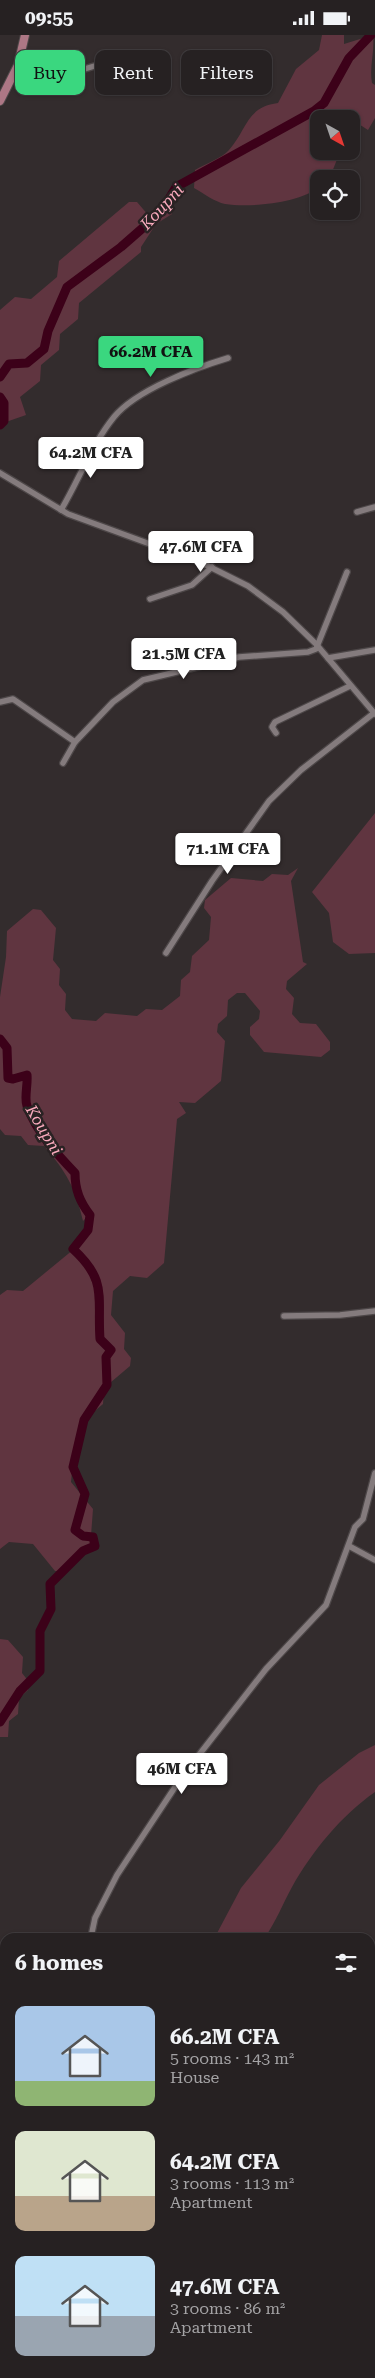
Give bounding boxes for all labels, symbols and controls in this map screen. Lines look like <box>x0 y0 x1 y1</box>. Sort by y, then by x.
text: 09:55 <box>25 6 74 29</box>
chip: Buy <box>15 50 85 95</box>
chip: Rent <box>95 50 171 95</box>
chip: Filters <box>181 50 272 95</box>
north arrow <box>310 110 360 160</box>
map controls <box>310 110 360 220</box>
button: locate <box>310 170 360 220</box>
water label: Koupni <box>136 180 188 234</box>
pin: 66.2M CFA <box>94 335 208 378</box>
text: 66.2M CFA <box>109 342 193 361</box>
pin: 64.2M CFA <box>34 437 148 479</box>
text: 64.2M CFA <box>49 443 133 462</box>
pin: 47.6M CFA <box>144 531 258 573</box>
text: 47.6M CFA <box>159 537 243 556</box>
pin: 21.5M CFA <box>127 637 241 680</box>
text: 21.5M CFA <box>142 644 226 663</box>
pin: 71.1M CFA <box>171 833 285 875</box>
text: 71.1M CFA <box>186 839 270 858</box>
water label: Koupni <box>21 1101 66 1158</box>
pin: 46M CFA <box>136 1753 228 1795</box>
text: 46M CFA <box>147 1759 217 1778</box>
icon: filters <box>332 1949 360 1977</box>
text: 6 homes <box>15 1951 103 1975</box>
text: 66.2M CFA <box>170 2025 279 2049</box>
icon: home <box>55 2026 115 2086</box>
text: 5 rooms · 143 m² <box>170 2049 294 2068</box>
text: House <box>170 2068 219 2087</box>
text: 64.2M CFA <box>170 2150 279 2174</box>
icon: home <box>55 2151 115 2211</box>
text: 3 rooms · 113 m² <box>170 2174 294 2193</box>
text: Apartment <box>170 2193 253 2212</box>
text: 47.6M CFA <box>170 2275 279 2299</box>
icon: home <box>55 2276 115 2336</box>
text: 3 rooms · 86 m² <box>170 2299 285 2318</box>
text: Apartment <box>170 2318 253 2337</box>

